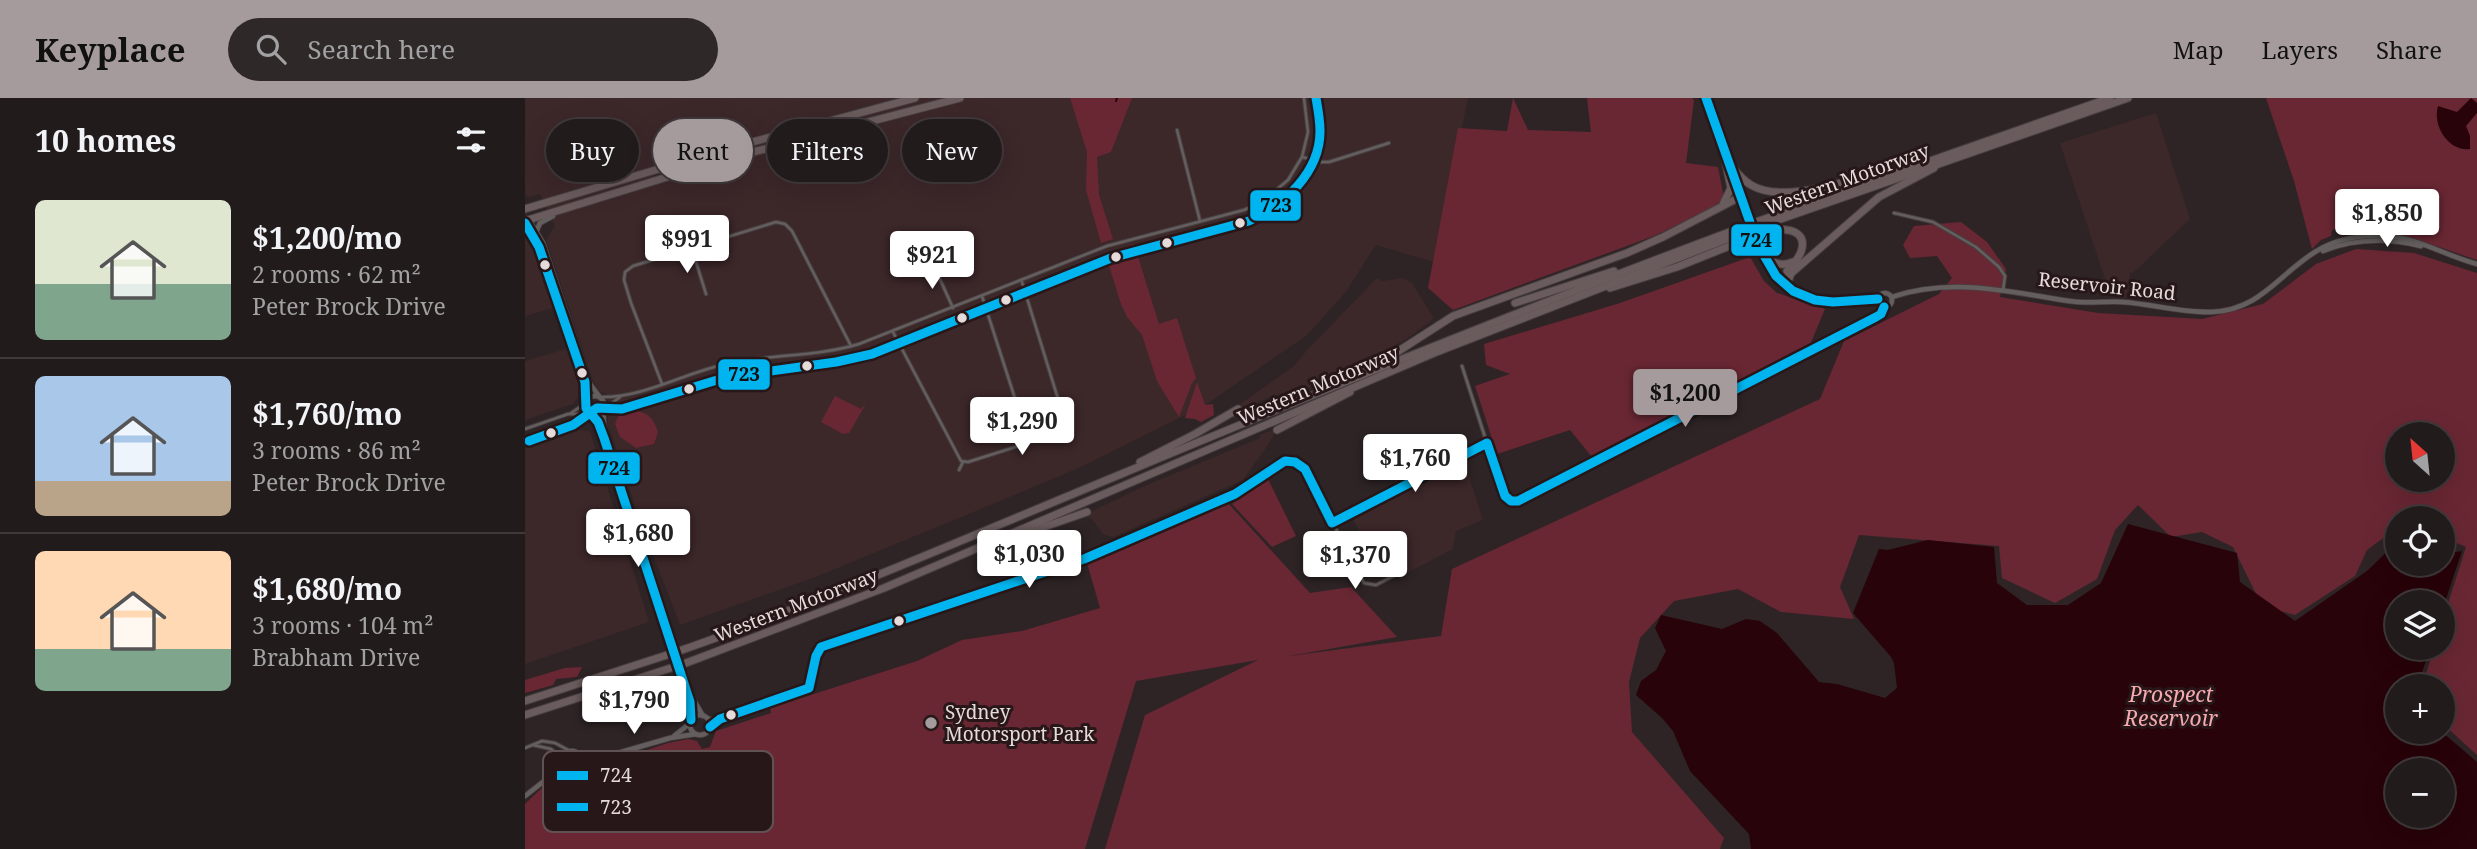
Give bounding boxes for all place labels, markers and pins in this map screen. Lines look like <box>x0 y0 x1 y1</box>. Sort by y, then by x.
pin: $1,850 <box>2330 190 2444 249</box>
pin: $991 <box>646 216 728 275</box>
unlabelled marker <box>1233 216 1247 230</box>
pin: $921 <box>891 232 973 291</box>
unlabelled marker <box>1160 236 1174 250</box>
unlabelled marker <box>1109 250 1123 264</box>
unlabelled marker <box>538 258 552 272</box>
unlabelled marker <box>999 293 1013 307</box>
unlabelled marker <box>955 311 969 325</box>
unlabelled marker <box>800 359 814 373</box>
unlabelled marker <box>575 366 589 380</box>
pin: $1,200 <box>1628 370 1742 429</box>
unlabelled marker <box>682 382 696 396</box>
pin: $1,290 <box>965 398 1079 457</box>
unlabelled marker <box>544 426 558 440</box>
pin: $1,760 <box>1358 434 1472 494</box>
pin: $1,680 <box>581 510 695 569</box>
pin: $1,030 <box>972 531 1086 590</box>
pin: $1,370 <box>1298 532 1412 591</box>
unlabelled marker <box>892 614 906 628</box>
pin: $1,790 <box>577 676 691 736</box>
place label: Sydney Motorsport Park <box>945 699 1095 747</box>
unlabelled marker <box>724 708 738 722</box>
marker: Sydney Motorsport Park <box>923 715 939 731</box>

